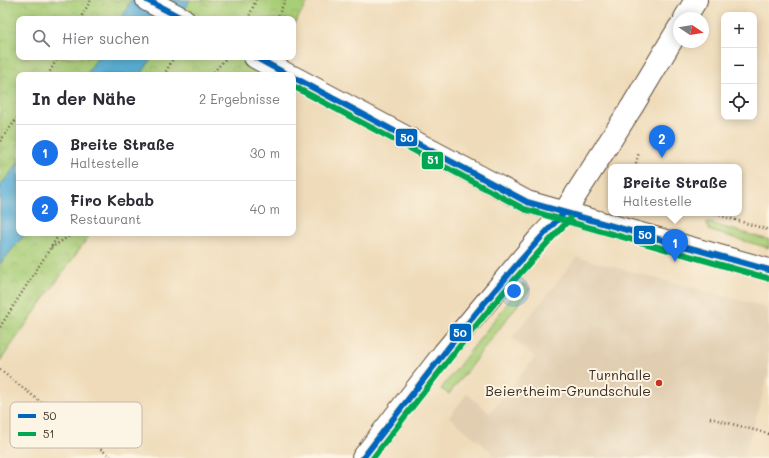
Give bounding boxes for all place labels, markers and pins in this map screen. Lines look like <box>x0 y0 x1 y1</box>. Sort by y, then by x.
pin: 2 <box>649 125 675 158</box>
pin: 1 <box>662 229 688 262</box>
place label: Turnhalle Beiertheim-Grundschule <box>485 365 651 400</box>
marker: Turnhalle Beiertheim-Grundschule <box>654 378 664 388</box>

